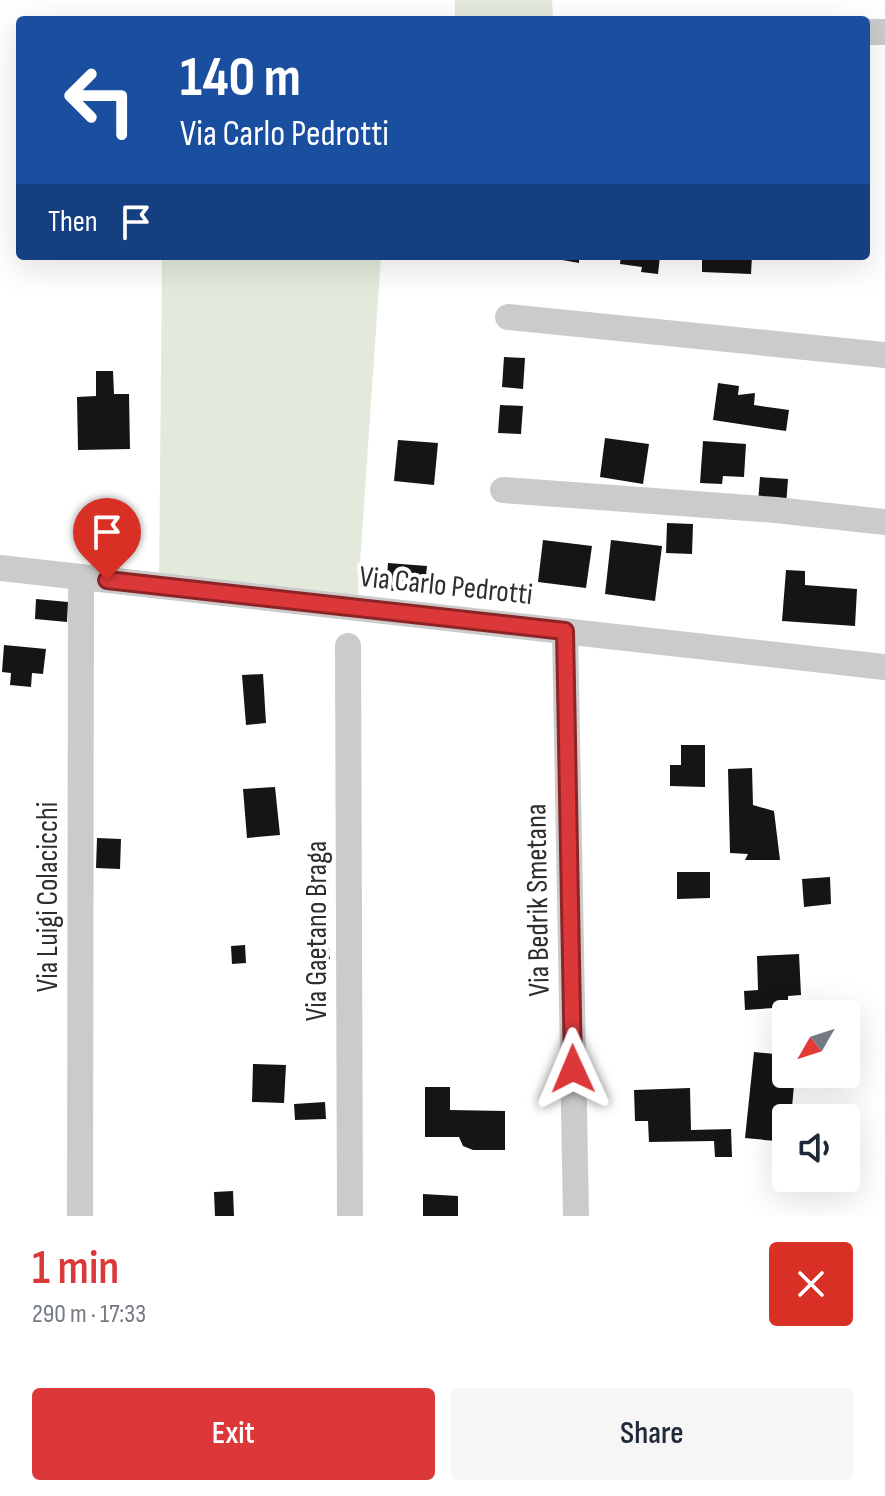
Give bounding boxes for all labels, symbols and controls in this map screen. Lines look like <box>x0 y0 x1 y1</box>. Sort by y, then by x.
text: 140 m <box>180 45 301 112</box>
icon: left <box>48 48 152 152</box>
text: Via Carlo Pedrotti <box>180 113 389 156</box>
icon: arrive <box>114 200 158 244</box>
text: Then <box>48 204 98 240</box>
pin <box>73 498 141 580</box>
icon: arrive <box>85 510 129 554</box>
street label: Via Carlo Pedrotti <box>358 559 534 613</box>
street label: Via Luigi Colacicchi <box>30 802 66 992</box>
street label: Via Bedrik Smetana <box>518 803 558 997</box>
street label: Via Gaetano Braga <box>299 841 335 1021</box>
north arrow <box>772 1000 860 1088</box>
map controls <box>772 1000 860 1192</box>
position arrow <box>531 1027 615 1111</box>
button: sound <box>772 1104 860 1192</box>
text: 1 min <box>32 1240 119 1297</box>
button: close <box>769 1242 853 1326</box>
text: 290 m · 17:33 <box>32 1299 146 1330</box>
button: Exit <box>32 1388 435 1480</box>
button: Share <box>451 1388 853 1480</box>

